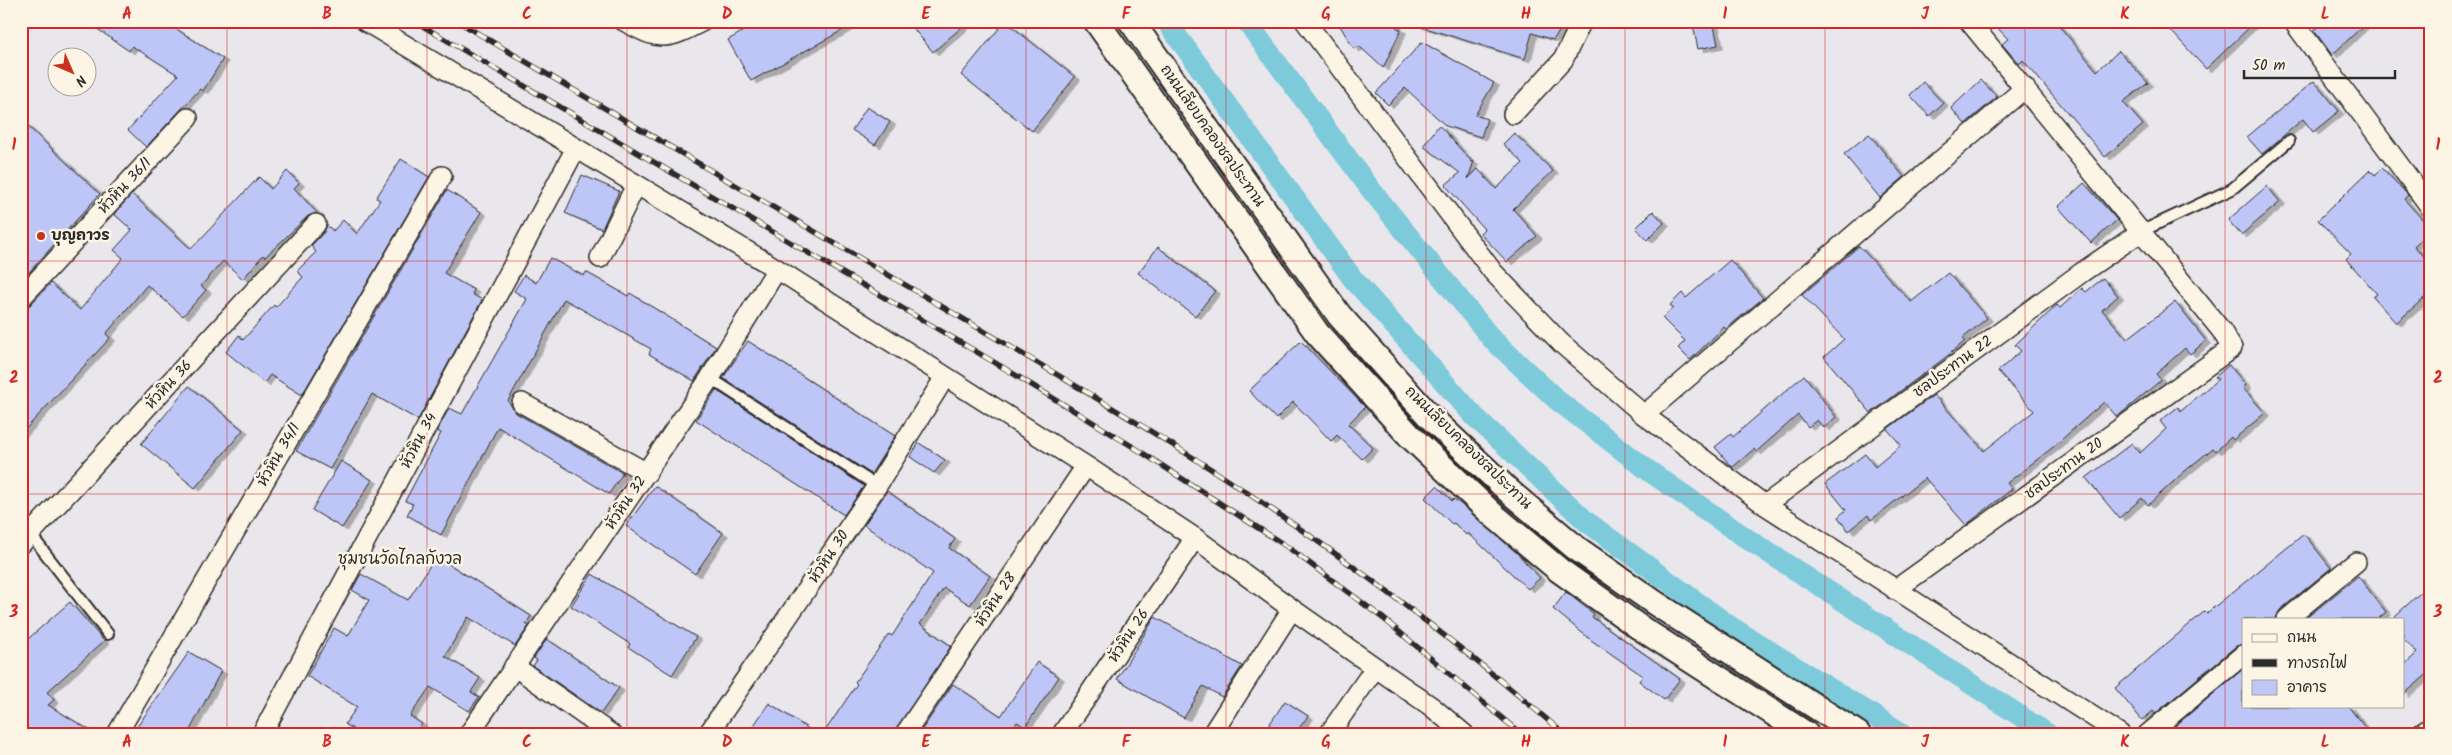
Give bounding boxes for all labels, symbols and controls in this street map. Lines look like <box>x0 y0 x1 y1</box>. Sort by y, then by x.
text: A <box>122 2 132 27</box>
text: B <box>322 2 332 27</box>
text: C <box>522 2 532 27</box>
text: D <box>722 2 733 27</box>
text: E <box>922 2 932 27</box>
text: F <box>1122 2 1132 27</box>
text: G <box>1321 2 1331 27</box>
text: H <box>1521 2 1531 27</box>
text: I <box>1723 2 1728 27</box>
text: J <box>1921 2 1930 27</box>
text: K <box>2120 2 2130 27</box>
text: L <box>2321 2 2329 27</box>
north arrow <box>48 48 98 98</box>
scale bar <box>2244 48 2396 80</box>
text: 50 m <box>2252 54 2286 78</box>
street label: ถนนเลียบคลองชลประทาน <box>1154 60 1270 212</box>
text: N <box>69 70 91 92</box>
text: 1 <box>12 133 17 158</box>
text: 1 <box>2436 133 2441 158</box>
street label: หัวหิน 36/1 <box>92 152 158 220</box>
place label: บุญถาวร <box>51 224 110 248</box>
marker: บุญถาวร <box>35 230 47 242</box>
street label: ชลประทาน 22 <box>1908 330 1998 404</box>
street label: หัวหิน 36 <box>140 355 198 415</box>
text: 2 <box>9 366 19 391</box>
text: 2 <box>2433 366 2443 391</box>
street label: ถนนเลียบคลองชลประทาน <box>1399 381 1537 516</box>
street label: หัวหิน 34 <box>394 409 444 473</box>
street label: หัวหิน 34/1 <box>251 418 307 491</box>
street label: ชลประทาน 20 <box>2020 432 2109 506</box>
street label: หัวหิน 32 <box>599 471 653 535</box>
street label: หัวหิน 30 <box>802 525 856 588</box>
district label: ชุมชนวัดไกลกังวล <box>338 547 462 572</box>
street label: หัวหิน 28 <box>969 567 1024 632</box>
text: 3 <box>9 600 19 625</box>
text: 3 <box>2433 600 2443 625</box>
street label: หัวหิน 26 <box>1102 604 1156 668</box>
legend <box>2242 618 2404 708</box>
text: ถนน <box>2287 626 2316 650</box>
text: ทางรถไฟ <box>2287 652 2347 676</box>
text: อาคาร <box>2287 676 2327 700</box>
text: A <box>122 730 132 755</box>
text: B <box>322 730 332 755</box>
text: C <box>522 730 532 755</box>
text: D <box>722 730 733 755</box>
text: E <box>922 730 932 755</box>
text: F <box>1122 730 1132 755</box>
text: G <box>1321 730 1331 755</box>
text: H <box>1521 730 1531 755</box>
text: I <box>1723 730 1728 755</box>
text: J <box>1921 730 1930 755</box>
text: K <box>2120 730 2130 755</box>
text: L <box>2321 730 2329 755</box>

